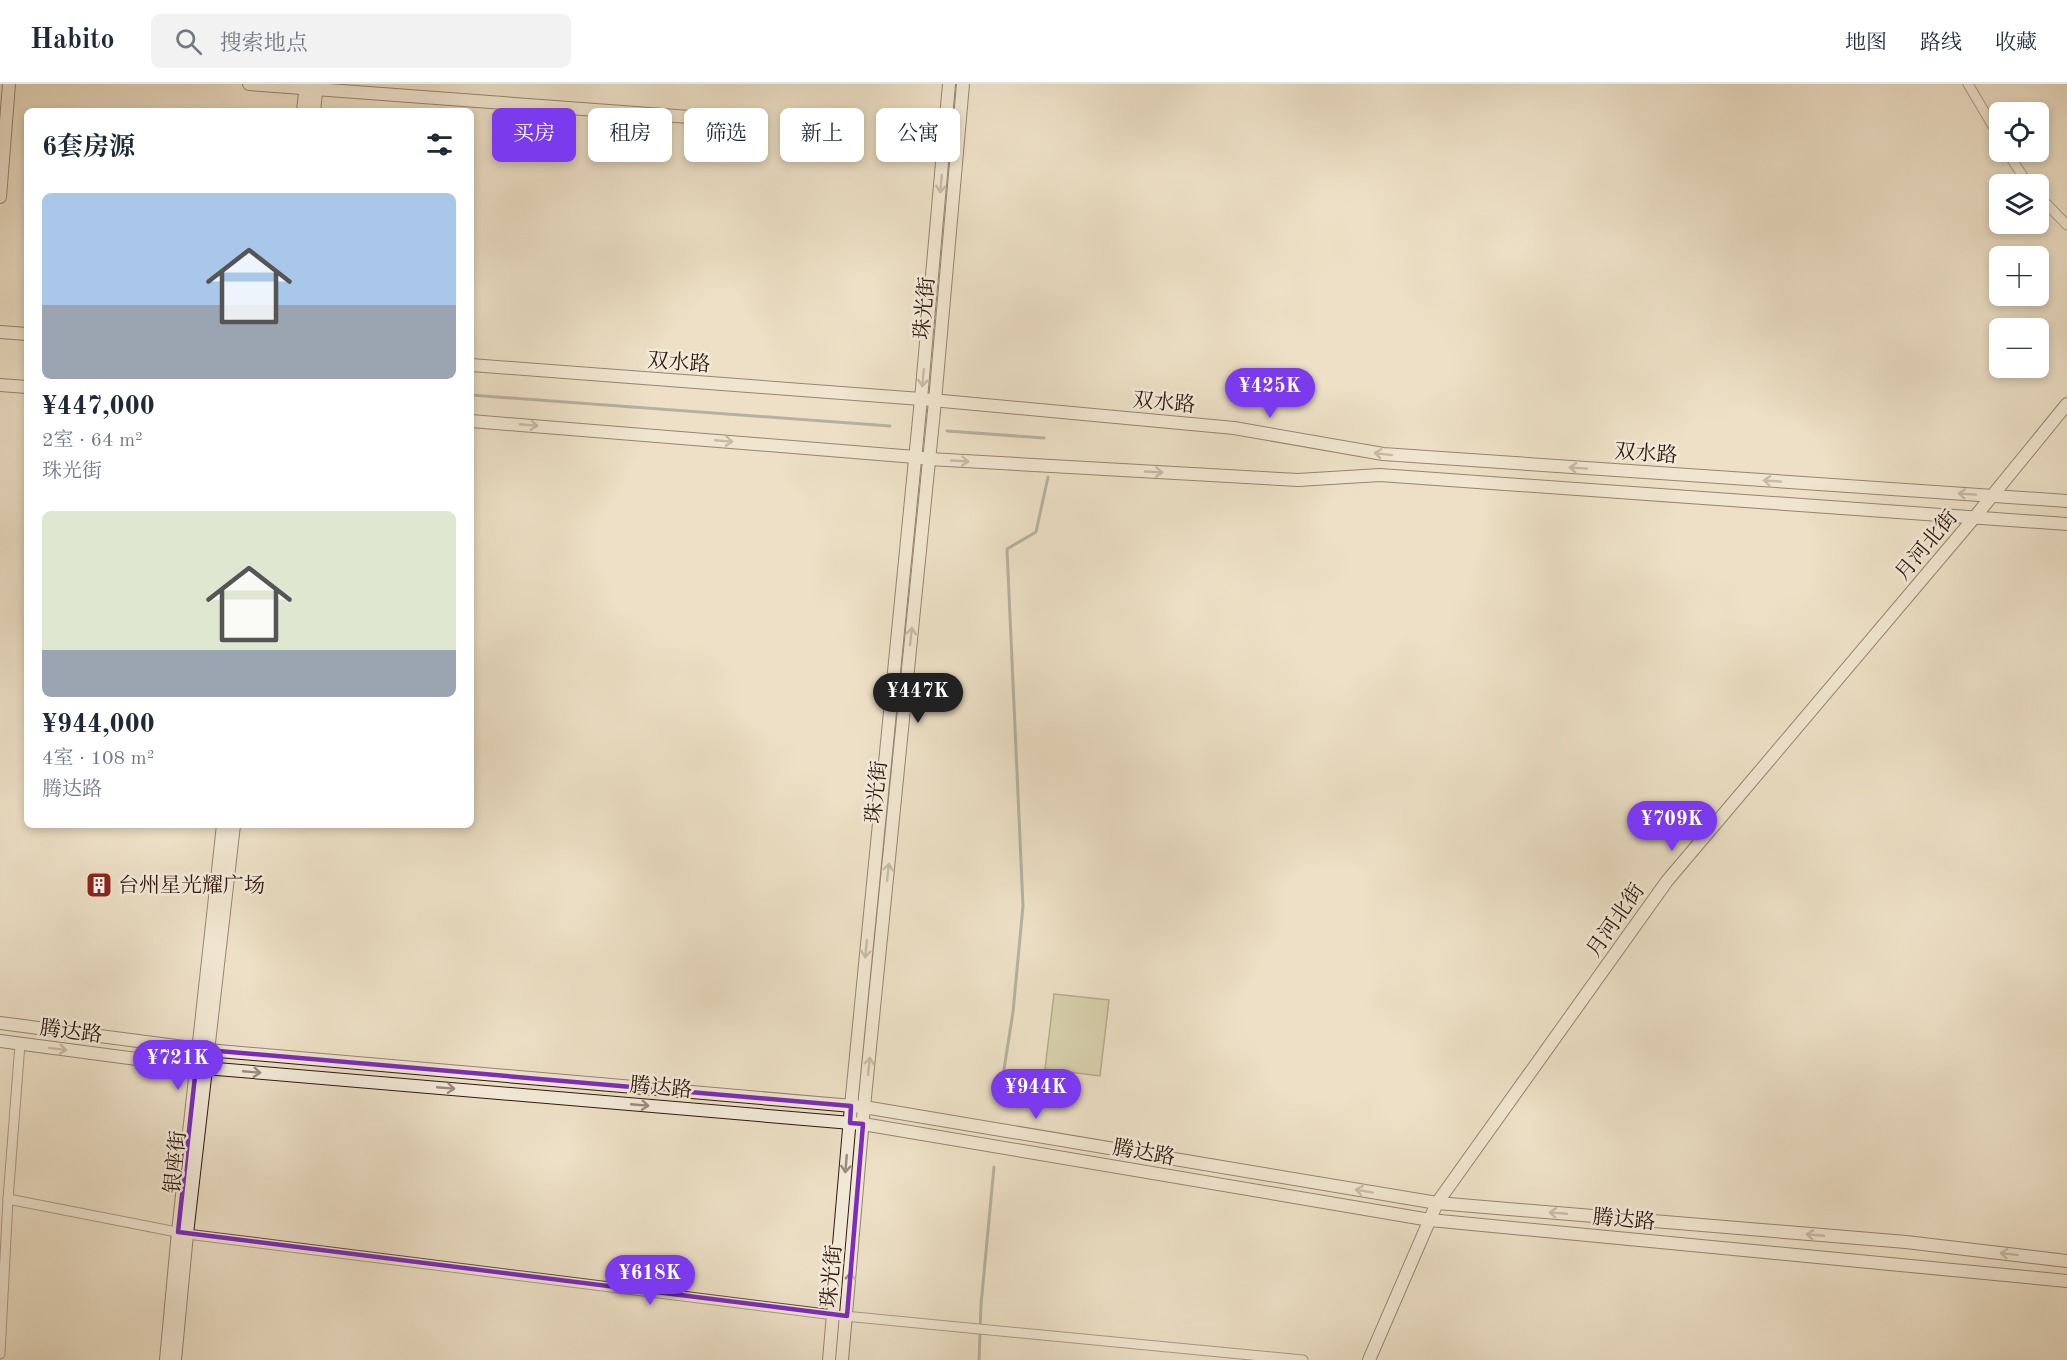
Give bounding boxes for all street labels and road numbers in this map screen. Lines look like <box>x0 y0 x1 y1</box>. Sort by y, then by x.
street label: 珠光街 <box>910 276 939 340</box>
street label: 双水路 <box>647 349 711 376</box>
street label: 双水路 <box>1132 388 1196 417</box>
street label: 双水路 <box>1614 440 1678 467</box>
street label: 月河北街 <box>1891 506 1962 585</box>
street label: 珠光街 <box>862 760 891 825</box>
street label: 月河北街 <box>1582 879 1649 961</box>
street label: 腾达路 <box>38 1016 104 1047</box>
street label: 腾达路 <box>629 1073 693 1102</box>
street label: 银座街 <box>161 1130 190 1195</box>
street label: 腾达路 <box>1111 1136 1177 1169</box>
street label: 腾达路 <box>1592 1205 1656 1234</box>
street label: 珠光街 <box>817 1244 846 1308</box>

